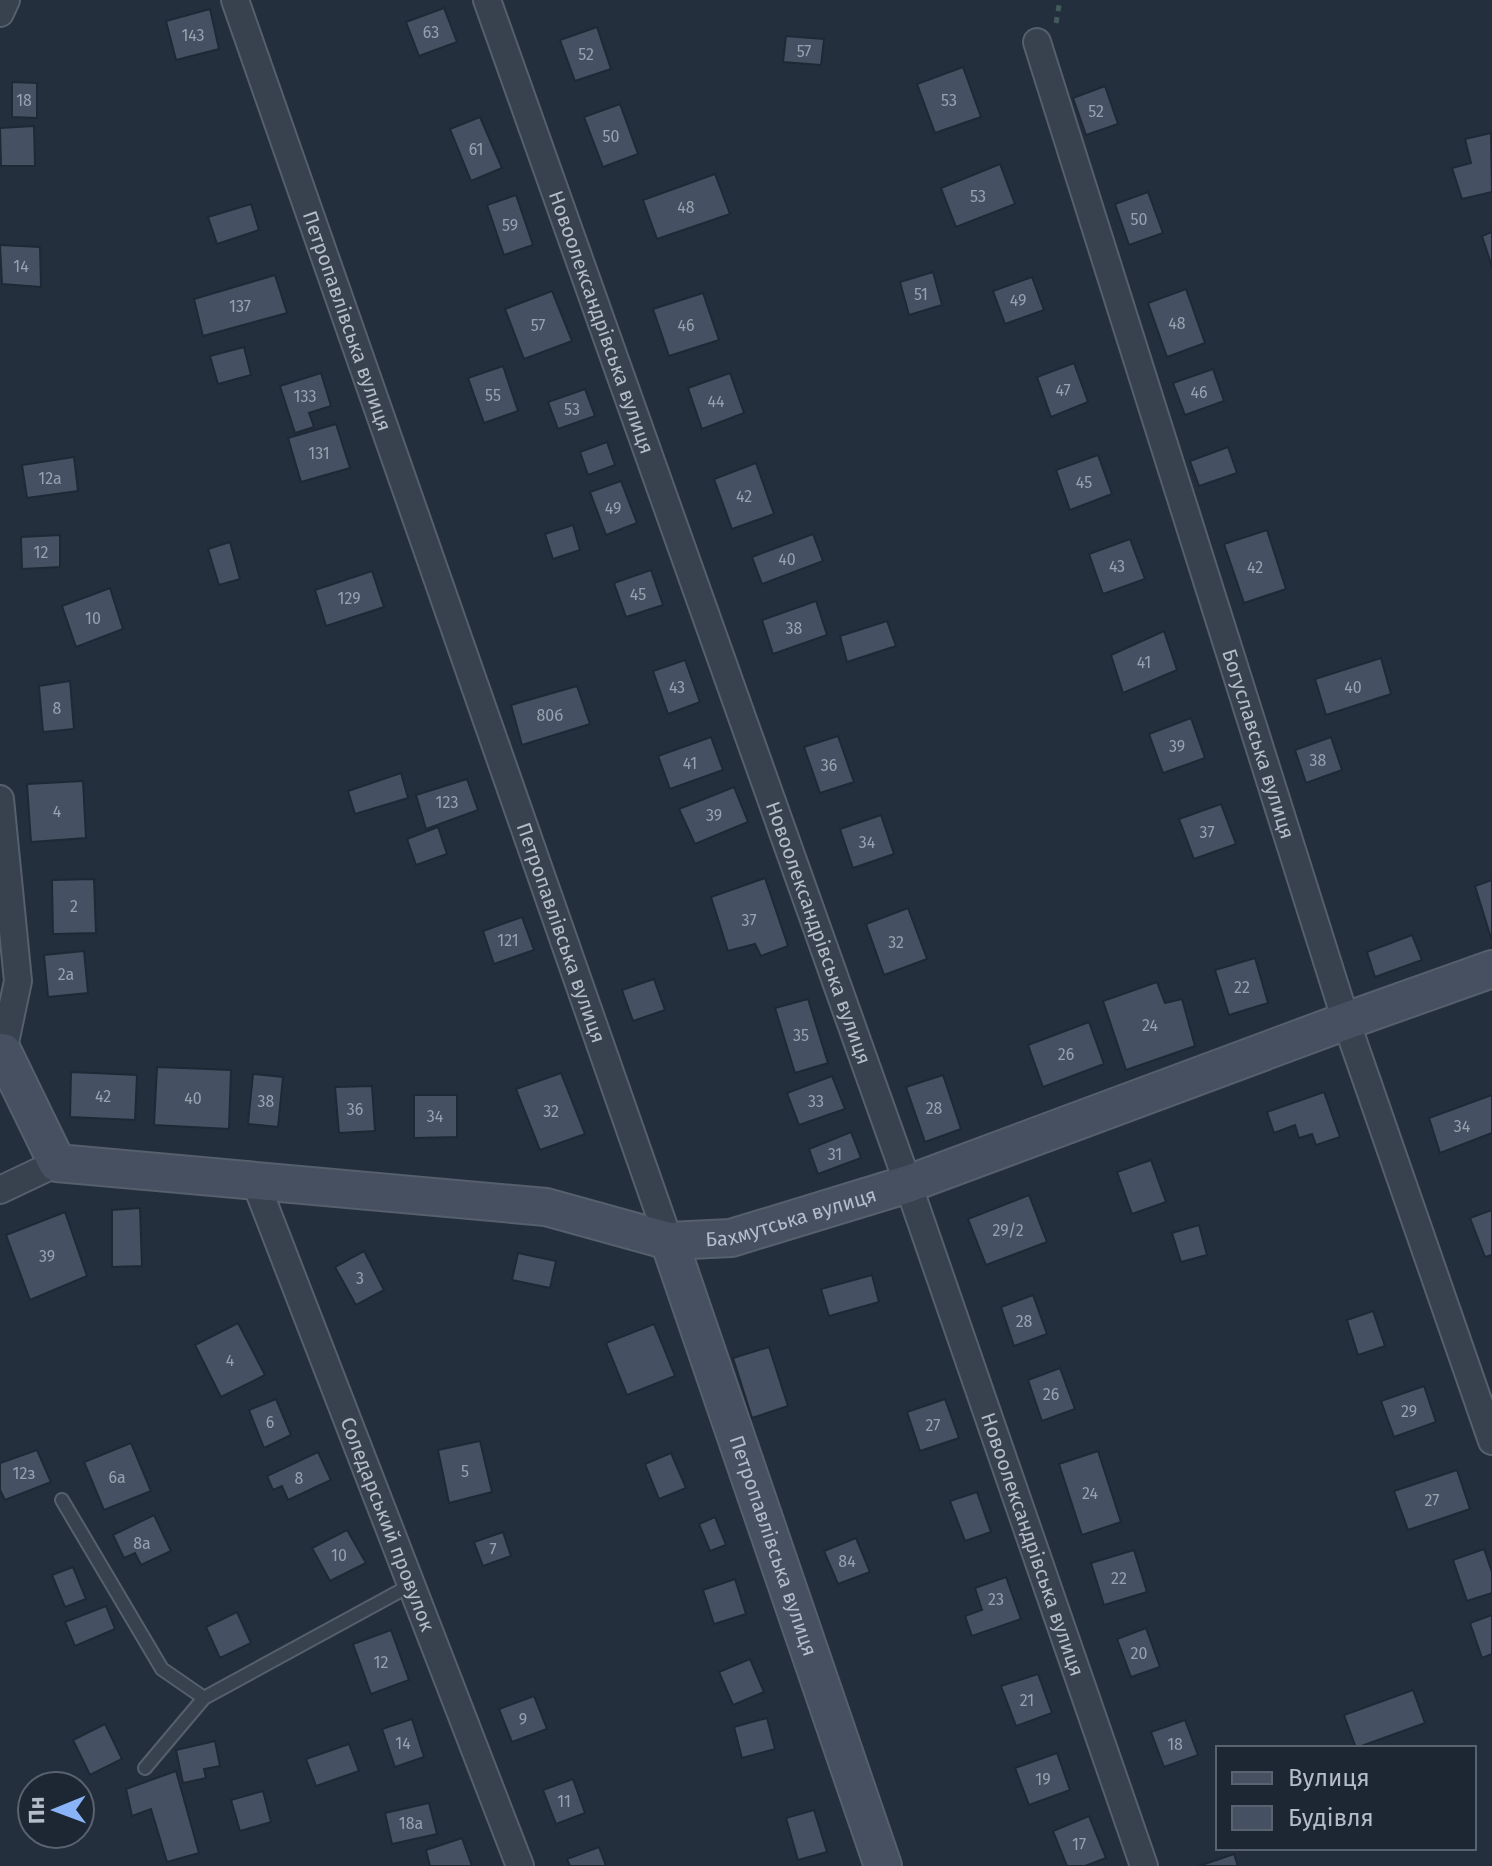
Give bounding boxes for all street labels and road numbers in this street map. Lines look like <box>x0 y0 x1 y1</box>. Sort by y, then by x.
street label: Новоолександрівська вулиця <box>544 188 659 457</box>
street label: Петропавлівська вулиця <box>298 208 397 434</box>
street label: Богуславська вулиця <box>1217 646 1300 842</box>
street label: Новоолександрівська вулиця <box>761 798 876 1068</box>
street label: Петропавлівська вулиця <box>512 819 611 1046</box>
street label: Бахмутська вулиця <box>705 1182 879 1251</box>
street label: Новоолександрівська вулиця <box>976 1409 1089 1679</box>
street label: Соледарський провулок <box>336 1414 440 1635</box>
street label: Петропавлівська вулиця <box>724 1432 822 1659</box>

